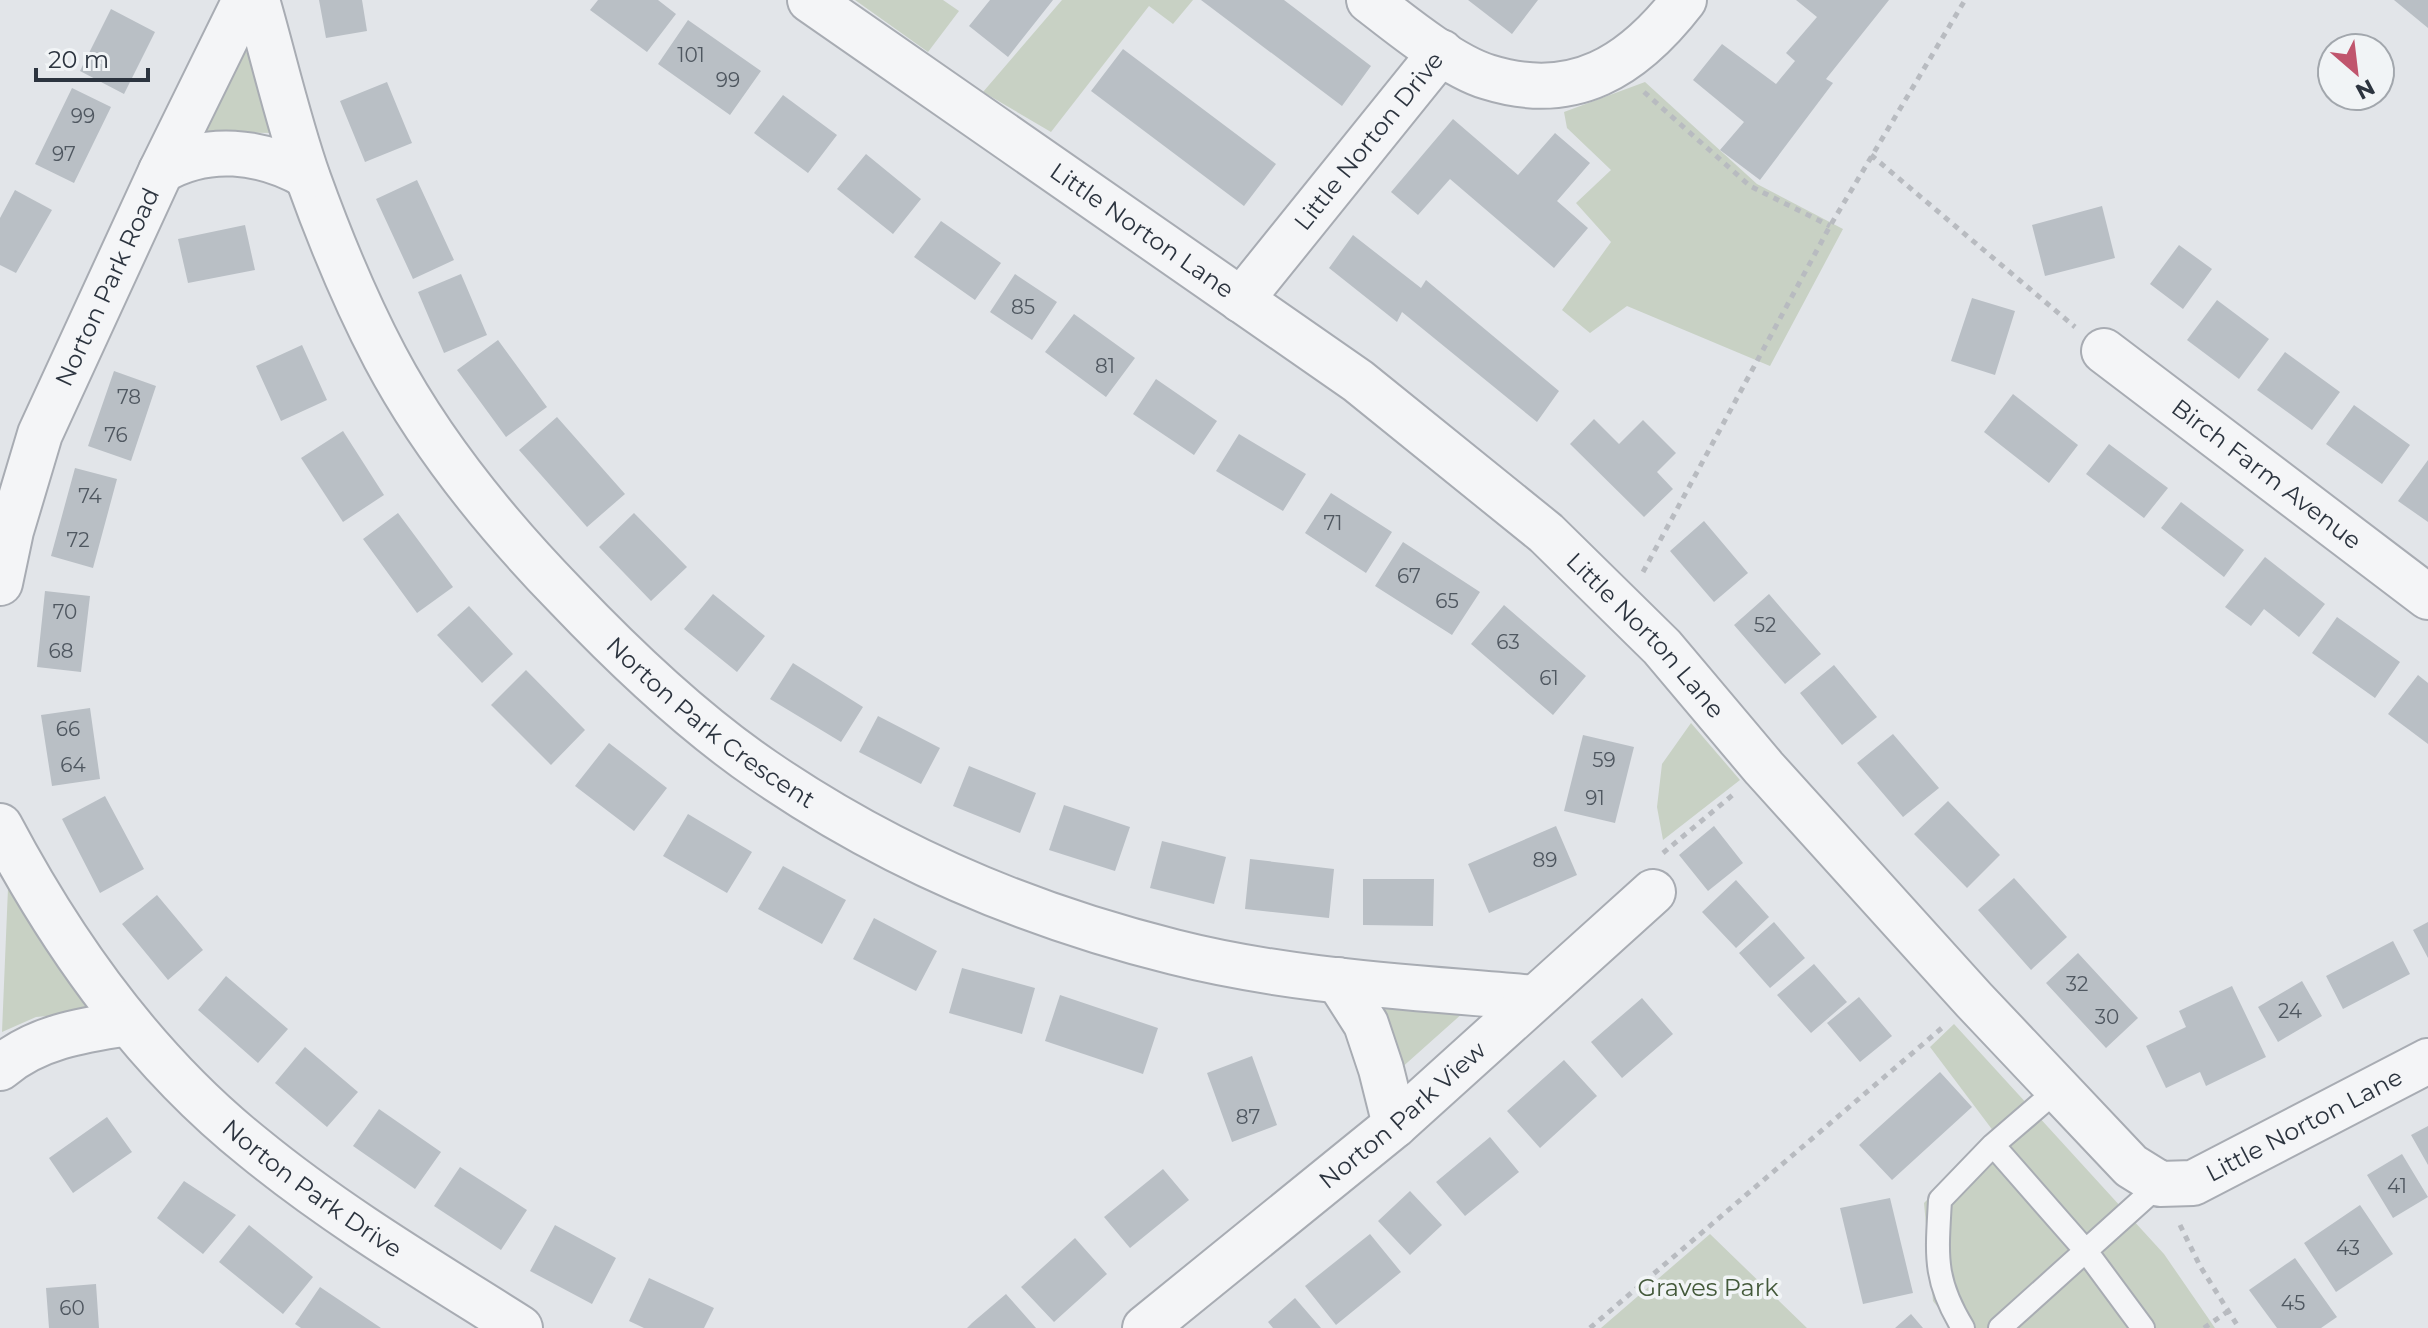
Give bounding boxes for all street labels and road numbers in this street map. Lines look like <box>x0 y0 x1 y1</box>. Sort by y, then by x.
street label: Little Norton Drive <box>1288 46 1449 236</box>
street label: Little Norton Lane <box>1044 156 1239 304</box>
street label: Norton Park Road <box>49 183 165 391</box>
street label: Birch Farm Avenue <box>2166 393 2367 555</box>
street label: Little Norton Lane <box>1561 546 1731 724</box>
street label: Norton Park Crescent <box>601 631 821 814</box>
street label: Norton Park View <box>1313 1035 1491 1195</box>
street label: Little Norton Lane <box>2201 1062 2407 1188</box>
street label: Norton Park Drive <box>217 1113 408 1264</box>

